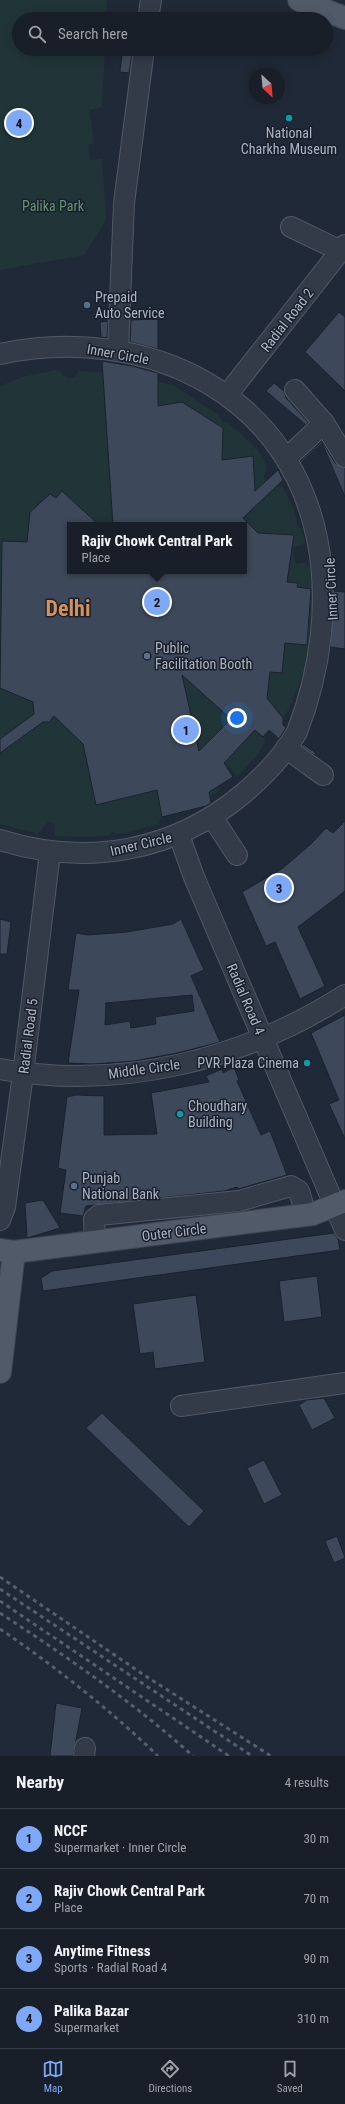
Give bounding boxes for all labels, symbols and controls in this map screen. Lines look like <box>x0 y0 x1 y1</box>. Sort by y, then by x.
search box <box>12 12 333 56</box>
icon: search <box>26 23 48 45</box>
text: Search here <box>58 25 128 43</box>
north arrow <box>249 68 285 104</box>
pin: 4 <box>6 108 32 138</box>
marker: National Charkha Museum <box>284 113 294 123</box>
place label: National Charkha Museum <box>241 125 337 157</box>
park label: Palika Park <box>22 198 85 214</box>
street label: Radial Road 2 <box>257 285 317 355</box>
place label: Prepaid Auto Service <box>95 289 165 321</box>
marker: Prepaid Auto Service <box>82 300 92 310</box>
street label: Inner Circle <box>86 341 151 367</box>
popup <box>67 522 247 574</box>
text: Rajiv Chowk Central Park <box>82 532 232 550</box>
text: Place <box>82 550 110 565</box>
street label: Inner Circle <box>321 557 341 621</box>
pin: 2 <box>144 587 170 617</box>
district label: Delhi <box>46 596 90 621</box>
place label: Public Facilitation Booth <box>155 640 252 672</box>
marker: Public Facilitation Booth <box>142 651 152 661</box>
your location <box>227 708 247 728</box>
pin: 1 <box>173 715 199 745</box>
street label: Inner Circle <box>109 829 174 859</box>
pin: 3 <box>266 873 292 903</box>
street label: Radial Road 4 <box>224 961 268 1037</box>
street label: Radial Road 5 <box>15 997 41 1075</box>
place label: PVR Plaza Cinema <box>197 1055 299 1071</box>
street label: Middle Circle <box>107 1056 181 1082</box>
marker: PVR Plaza Cinema <box>302 1058 312 1068</box>
place label: Choudhary Building <box>188 1098 247 1130</box>
marker: Choudhary Building <box>175 1109 185 1119</box>
place label: Punjab National Bank <box>82 1170 160 1202</box>
marker: Punjab National Bank <box>69 1181 79 1191</box>
street label: Outer Circle <box>141 1220 208 1244</box>
text: Nearby <box>16 1772 64 1792</box>
text: 4 results <box>285 1775 329 1790</box>
text: NCCF <box>54 1822 87 1840</box>
text: 1 <box>26 1831 32 1846</box>
text: 30 m <box>303 1831 329 1846</box>
text: Supermarket · Inner Circle <box>54 1840 186 1855</box>
text: Rajiv Chowk Central Park <box>54 1882 205 1900</box>
text: 2 <box>26 1891 32 1906</box>
text: 70 m <box>303 1891 329 1906</box>
text: Place <box>54 1900 83 1915</box>
text: Anytime Fitness <box>54 1942 151 1960</box>
text: 3 <box>26 1951 32 1966</box>
text: 90 m <box>303 1951 329 1966</box>
text: Sports · Radial Road 4 <box>54 1960 167 1975</box>
text: Palika Bazar <box>54 2002 129 2020</box>
text: 4 <box>26 2011 32 2026</box>
text: 310 m <box>297 2011 329 2026</box>
text: Supermarket <box>54 2020 119 2035</box>
tab: Map <box>42 2058 64 2095</box>
tab: Directions <box>148 2058 192 2095</box>
tab: Saved <box>277 2058 303 2095</box>

